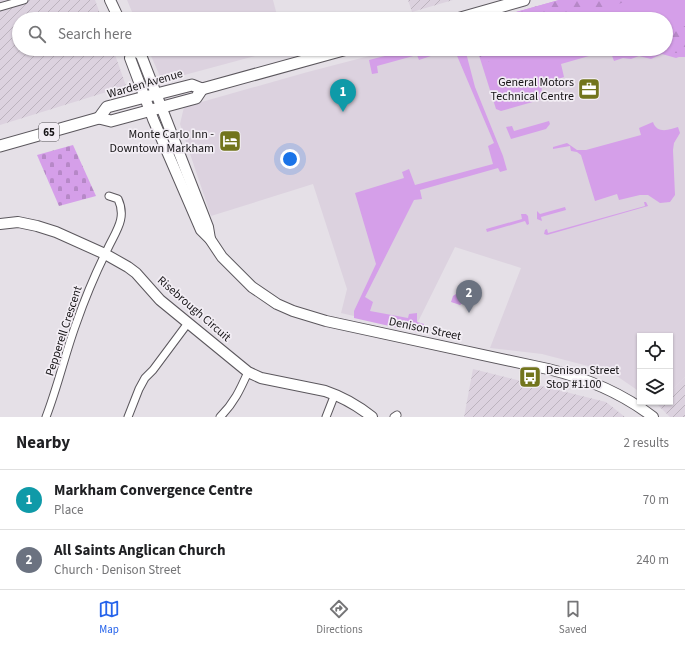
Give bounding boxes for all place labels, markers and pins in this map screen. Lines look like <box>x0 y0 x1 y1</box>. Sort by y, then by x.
place label: General Motors Technical Centre <box>491 74 574 105</box>
office icon: General Motors Technical Centre <box>576 76 602 102</box>
pin: 1 <box>330 79 356 112</box>
place label: Monte Carlo Inn - Downtown Markham <box>110 126 214 157</box>
hotel icon: Monte Carlo Inn - Downtown Markham <box>217 128 243 154</box>
pin: 2 <box>456 280 482 313</box>
place label: Denison Street Stop #1100 <box>546 362 619 393</box>
bus stop icon: Denison Street Stop #1100 <box>517 364 543 390</box>

